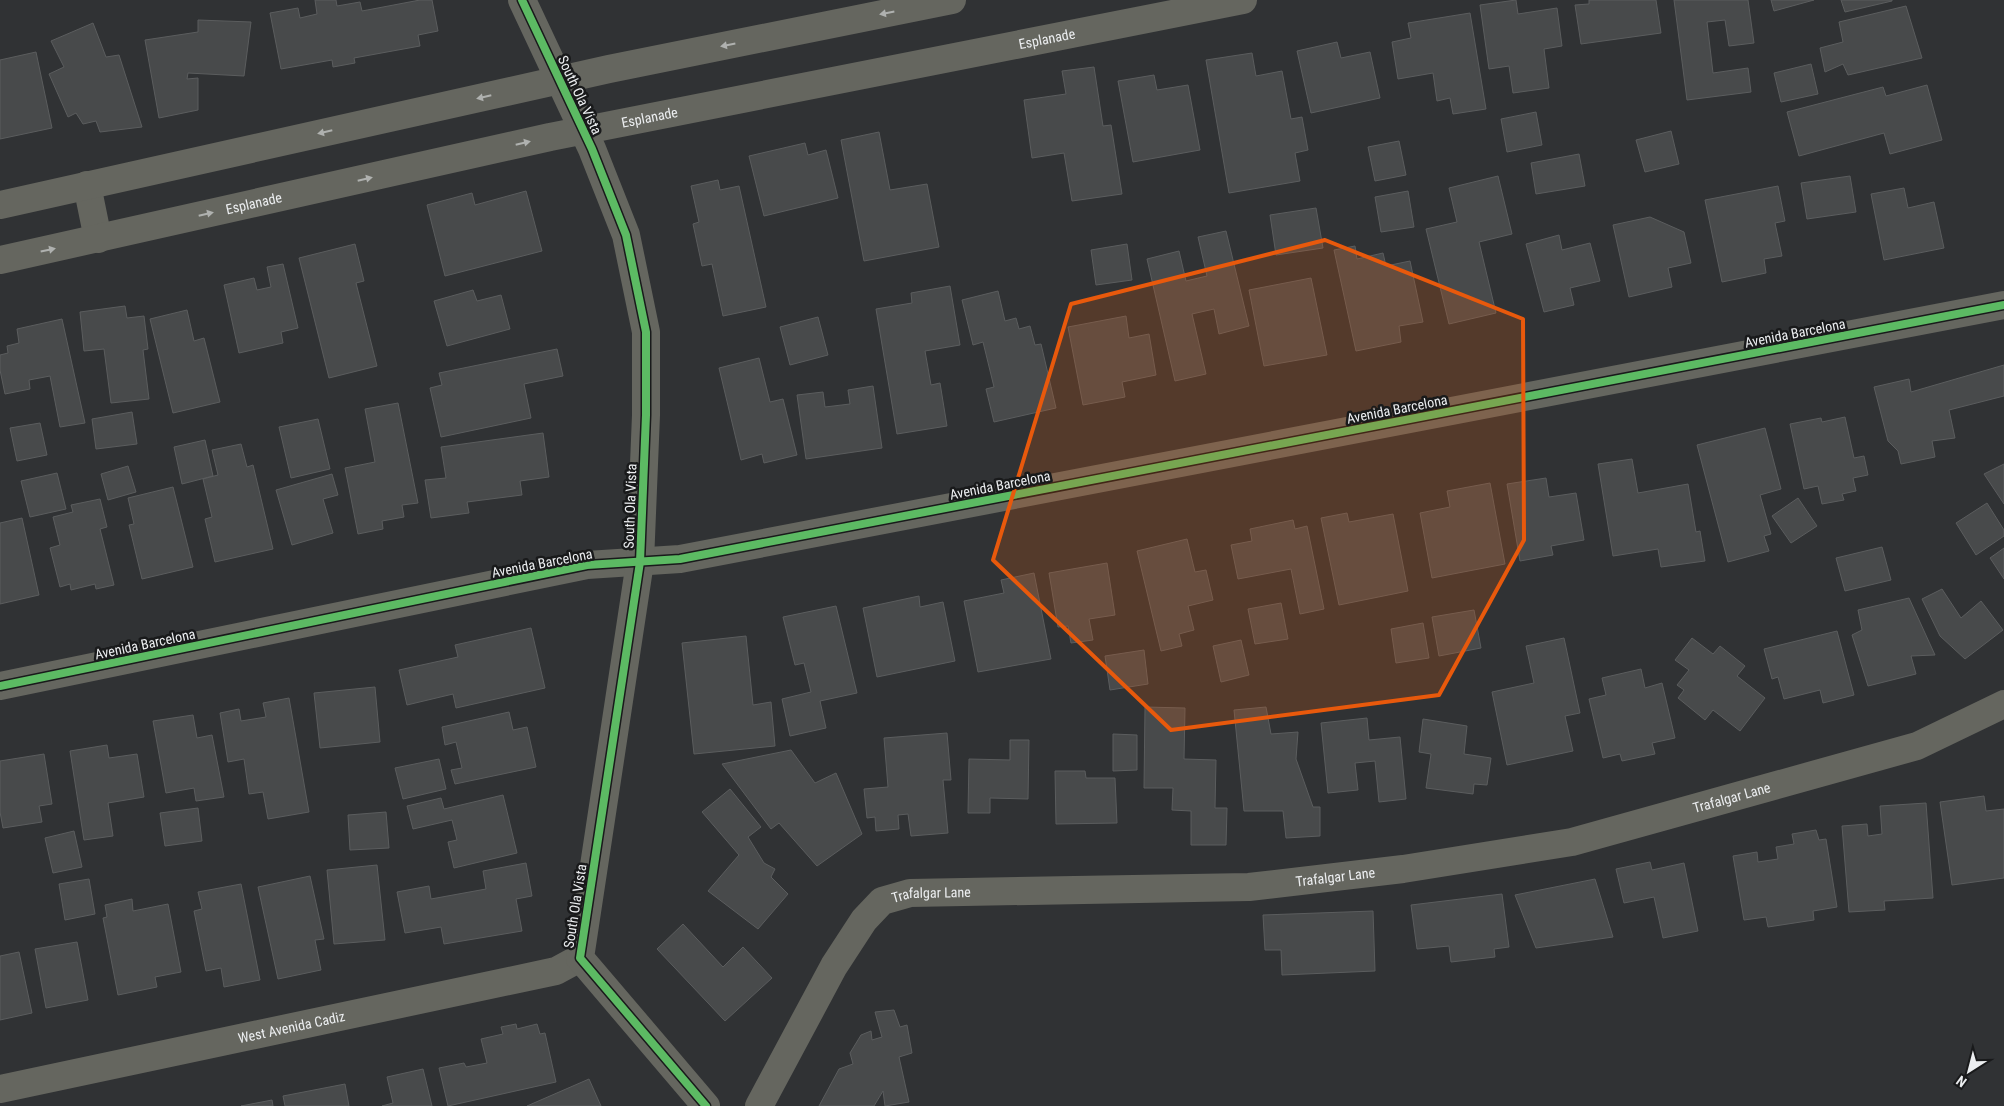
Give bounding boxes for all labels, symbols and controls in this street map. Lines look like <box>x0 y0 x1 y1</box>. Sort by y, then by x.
one-way arrow <box>880 9 895 17</box>
street label: Esplanade <box>1017 25 1077 52</box>
one-way arrow <box>721 41 736 49</box>
street label: South Ola Vista <box>555 53 605 137</box>
one-way arrow <box>476 93 491 101</box>
street label: Esplanade <box>620 104 680 131</box>
one-way arrow <box>317 128 333 136</box>
one-way arrow <box>516 139 531 147</box>
one-way arrow <box>357 174 373 182</box>
street label: Esplanade <box>224 189 284 217</box>
one-way arrow <box>199 210 214 218</box>
one-way arrow <box>40 245 56 253</box>
street label: Avenida Barcelona <box>1743 315 1847 351</box>
street label: Avenida Barcelona <box>1345 391 1449 427</box>
street label: South Ola Vista <box>621 463 639 549</box>
street label: Avenida Barcelona <box>948 467 1052 503</box>
street label: Avenida Barcelona <box>490 545 594 581</box>
street label: Avenida Barcelona <box>93 626 197 662</box>
street label: Trafalgar Lane <box>1691 779 1773 816</box>
street label: South Ola Vista <box>560 863 590 949</box>
street label: Trafalgar Lane <box>1295 864 1376 889</box>
street label: Trafalgar Lane <box>890 884 971 906</box>
street label: West Avenida Cadiz <box>237 1008 346 1046</box>
north arrow <box>1944 1046 1994 1096</box>
text: N <box>1953 1073 1970 1091</box>

